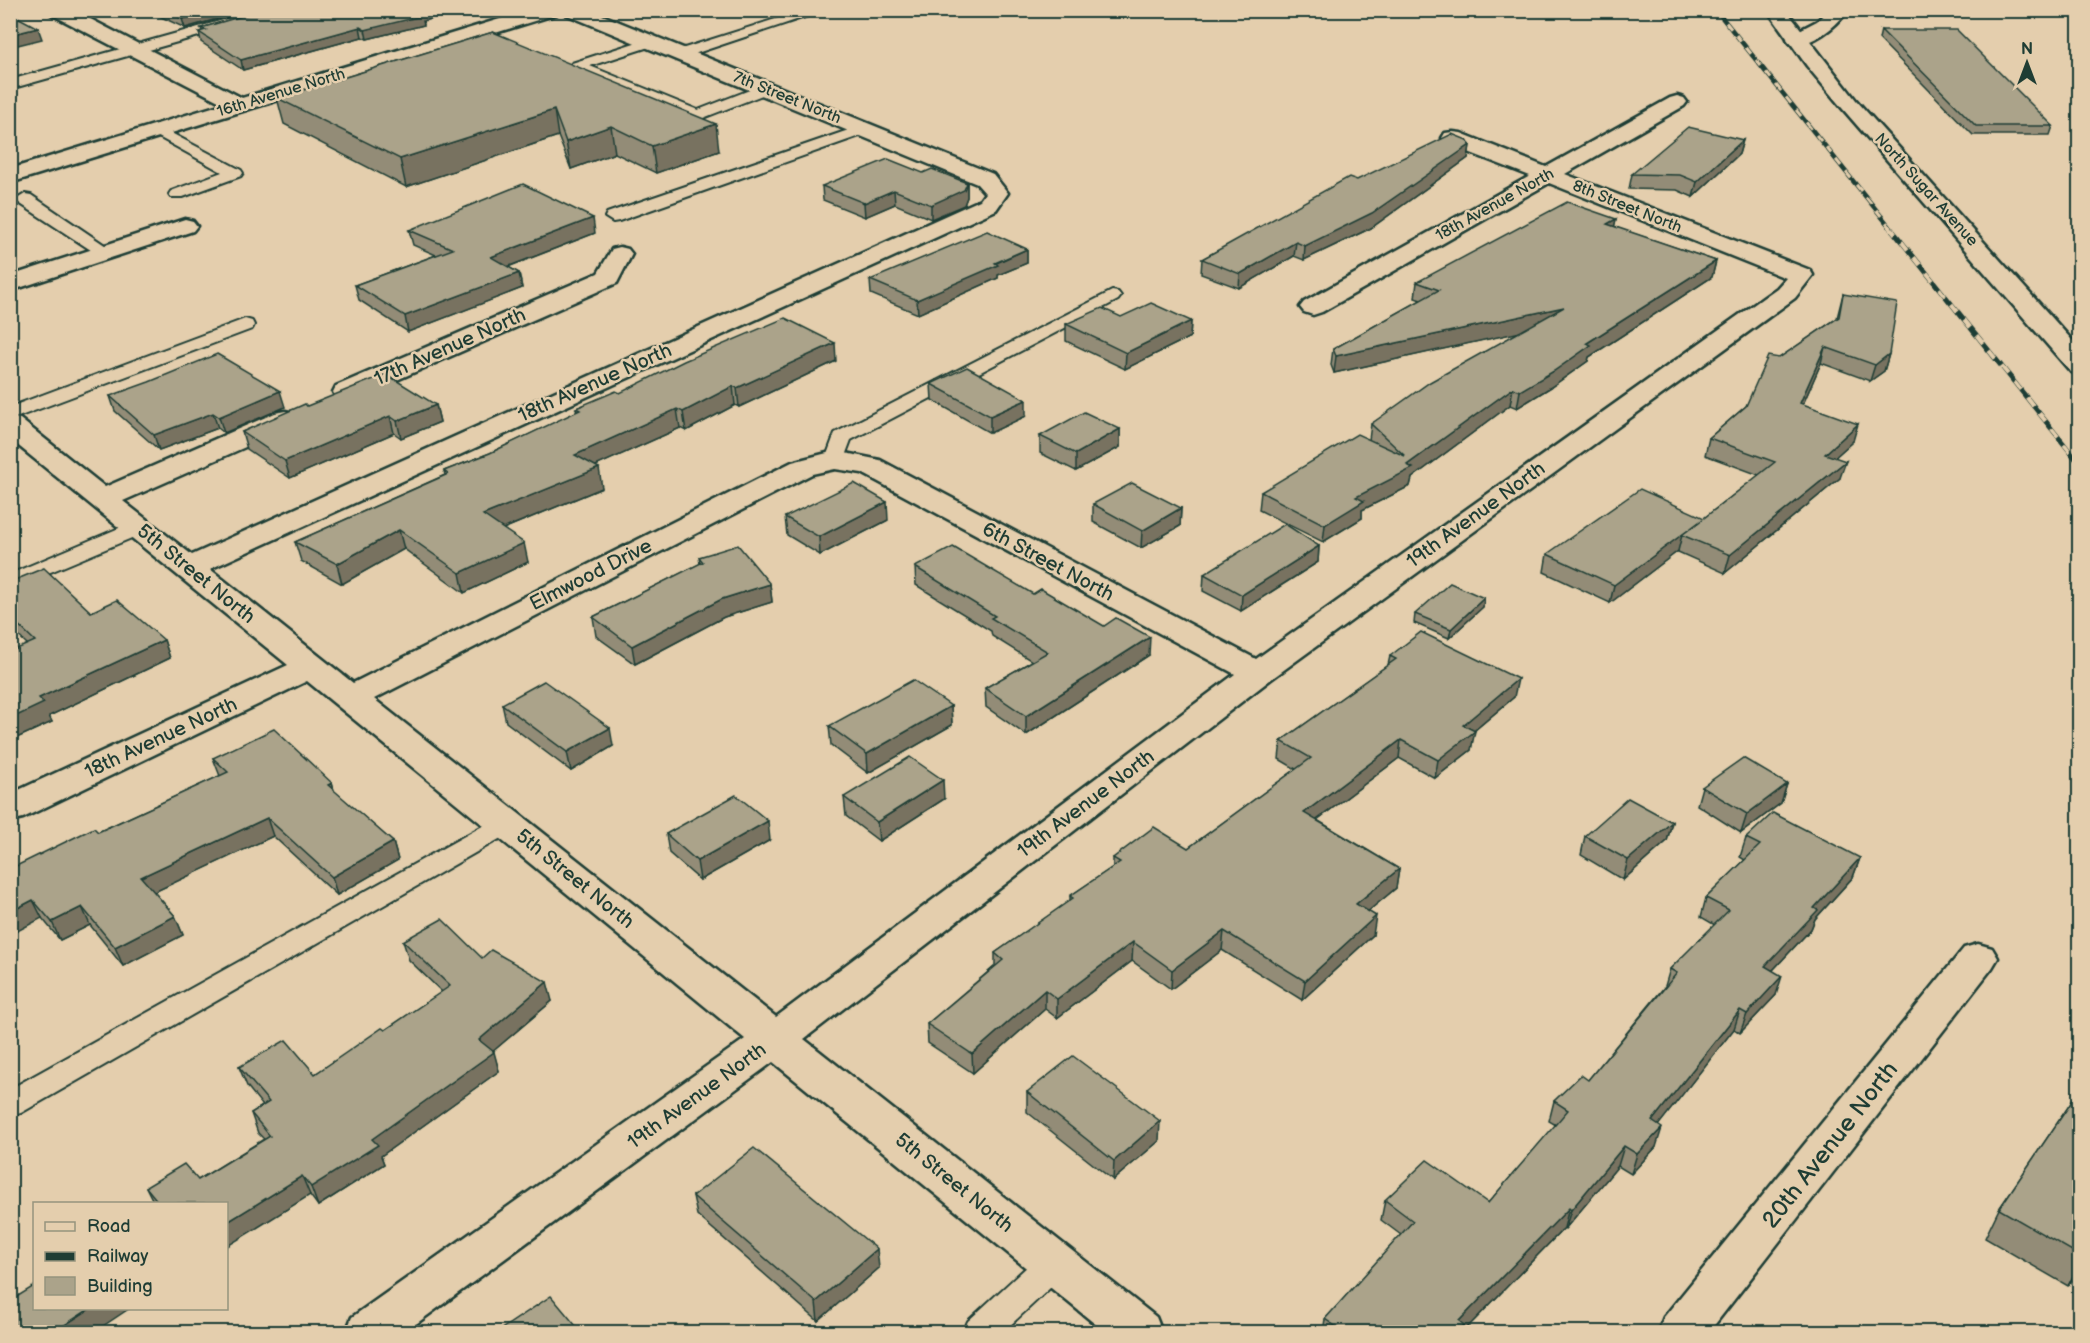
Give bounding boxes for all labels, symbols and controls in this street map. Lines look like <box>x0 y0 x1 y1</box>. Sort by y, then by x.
north arrow <box>1997 33 2057 93</box>
text: N <box>2021 40 2033 59</box>
street label: 16th Avenue North <box>215 64 347 122</box>
street label: 7th Street North <box>730 68 844 128</box>
street label: North Sugar Avenue <box>1870 130 1982 251</box>
street label: 18th Avenue North <box>1432 165 1558 245</box>
street label: 8th Street North <box>1570 176 1685 238</box>
street label: 17th Avenue North <box>370 303 530 391</box>
street label: 18th Avenue North <box>514 338 676 428</box>
street label: 19th Avenue North <box>1402 457 1550 573</box>
street label: 6th Street North <box>978 517 1118 607</box>
street label: 5th Street North <box>132 519 260 629</box>
street label: Elmwood Drive <box>526 534 656 616</box>
street label: 18th Avenue North <box>81 692 241 784</box>
street label: 19th Avenue North <box>1013 745 1159 863</box>
street label: 5th Street North <box>511 824 639 934</box>
street label: 19th Avenue North <box>623 1038 771 1154</box>
street label: 20th Avenue North <box>1756 1056 1904 1234</box>
street label: 5th Street North <box>890 1128 1018 1238</box>
legend <box>33 1202 228 1310</box>
text: Road <box>87 1216 131 1237</box>
text: Railway <box>87 1246 149 1267</box>
text: Building <box>87 1276 153 1297</box>

